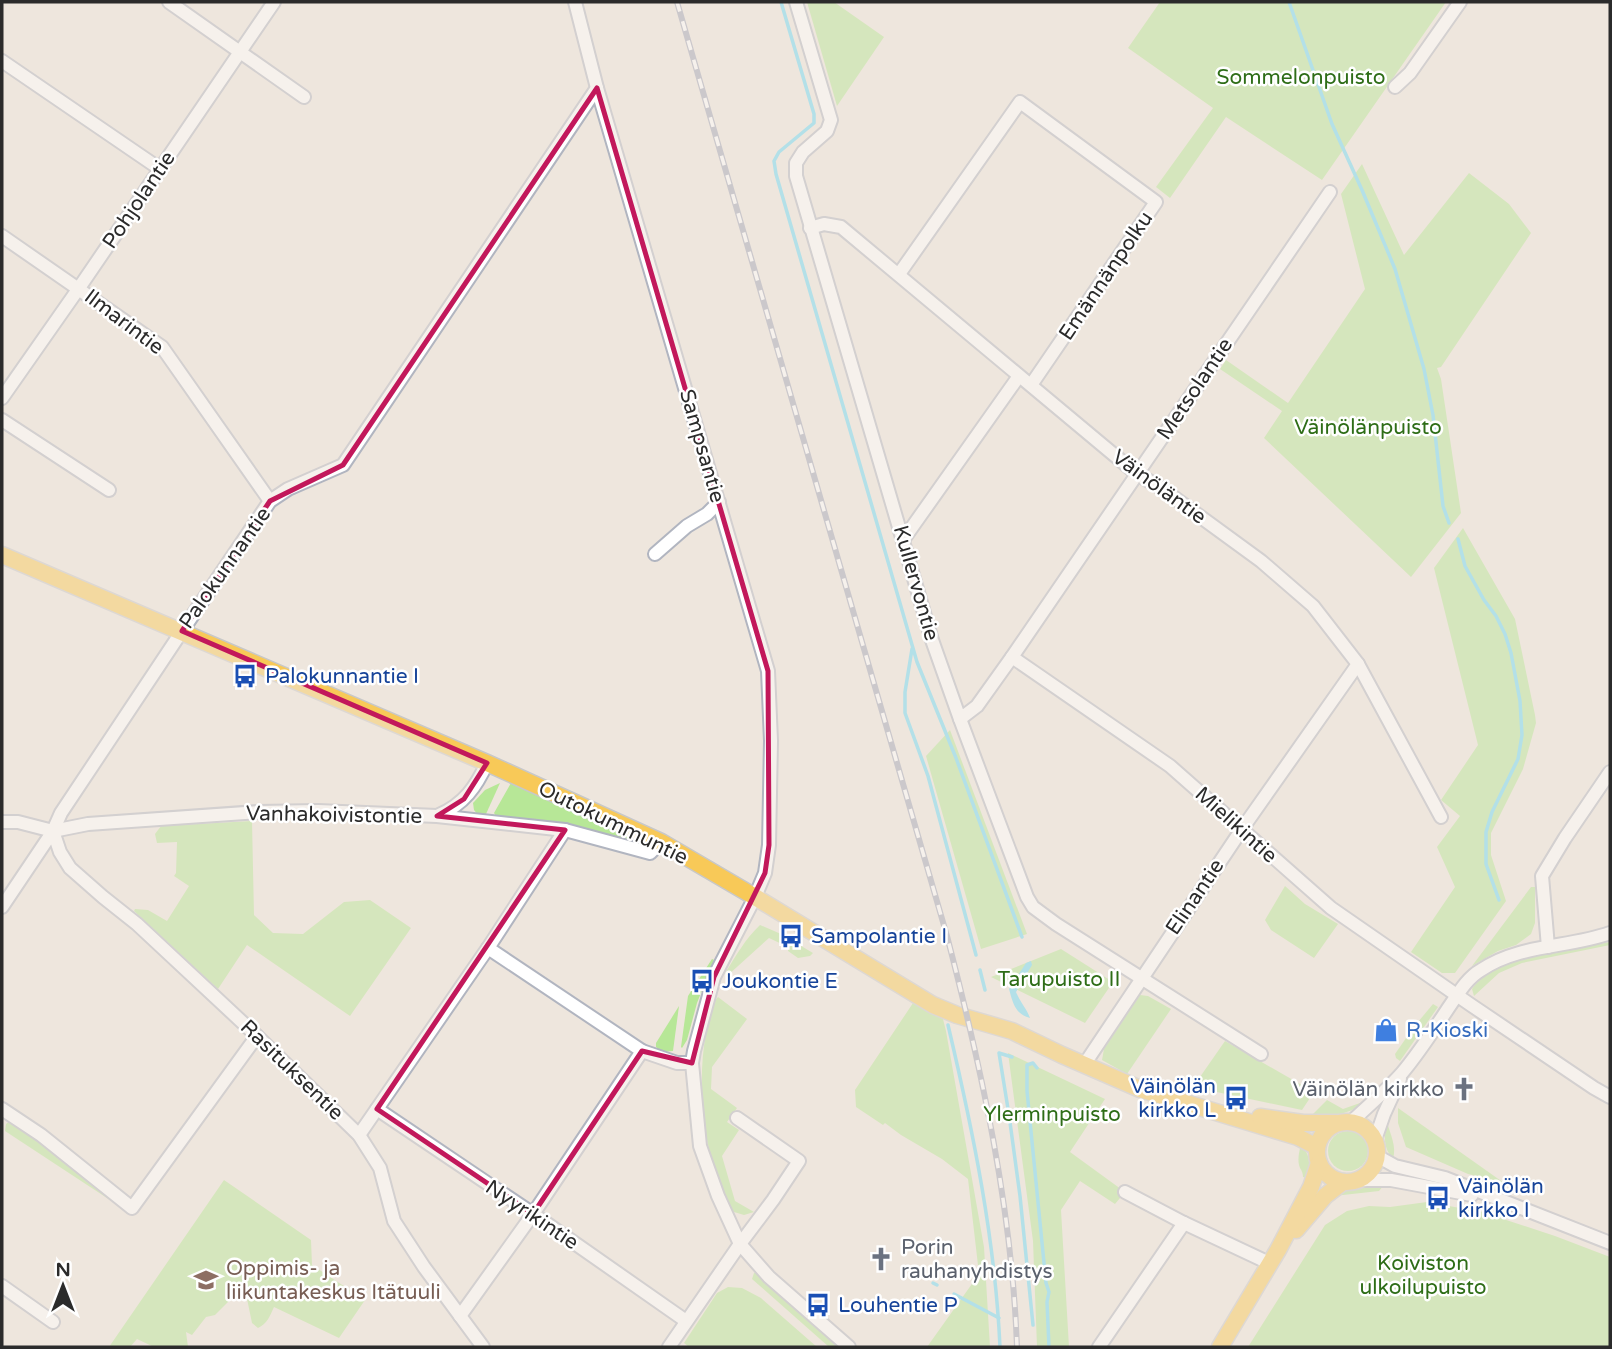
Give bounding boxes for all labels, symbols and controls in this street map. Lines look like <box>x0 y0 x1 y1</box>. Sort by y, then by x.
park label: Sommelonpuisto <box>1217 65 1385 90</box>
street label: Pohjolantie <box>97 146 181 253</box>
street label: Emännänpolku <box>1054 207 1158 345</box>
street label: Ilmarintie <box>79 284 169 360</box>
street label: Metsolantie <box>1152 333 1238 445</box>
street label: Sampsantie <box>674 386 730 506</box>
park label: Väinölänpuisto <box>1294 415 1442 440</box>
street label: Väinöläntie <box>1107 444 1211 530</box>
street label: Palokunnantie <box>174 502 276 634</box>
street label: Kullervontie <box>888 523 944 644</box>
bus stop icon: Palokunnantie I <box>231 662 259 690</box>
place label: Palokunnantie I <box>265 664 419 689</box>
street label: Outokummuntie <box>534 776 692 870</box>
street label: Mielikintie <box>1190 782 1282 868</box>
street label: Vanhakoivistontie <box>246 801 423 829</box>
street label: Elinantie <box>1161 854 1230 940</box>
bus stop icon: Sampolantie I <box>777 922 805 950</box>
place label: Sampolantie I <box>811 924 947 949</box>
bus stop icon: Joukontie E <box>688 967 716 995</box>
park label: Tarupuisto II <box>997 967 1121 992</box>
place label: Joukontie E <box>722 969 838 994</box>
street label: Rasituksentie <box>235 1015 349 1126</box>
shop icon: R-Kioski <box>1372 1016 1400 1044</box>
place label: R-Kioski <box>1406 1018 1488 1043</box>
place label: Väinölän kirkko L <box>1130 1074 1216 1123</box>
church icon: Väinölän kirkko <box>1450 1075 1478 1103</box>
place label: Väinölän kirkko <box>1293 1077 1444 1102</box>
bus stop icon: Väinölän kirkko L <box>1222 1084 1250 1112</box>
park label: Ylerminpuisto <box>983 1102 1121 1127</box>
place label: Väinölän kirkko I <box>1458 1174 1544 1223</box>
street label: Nyyrikintie <box>481 1175 583 1255</box>
bus stop icon: Väinölän kirkko I <box>1424 1184 1452 1212</box>
place label: Porin rauhanyhdistys <box>901 1235 1053 1284</box>
church icon: Porin rauhanyhdistys <box>867 1245 895 1273</box>
north arrow <box>28 1251 98 1321</box>
park label: Koiviston ulkoilupuisto <box>1359 1251 1487 1300</box>
place label: Oppimis- ja liikuntakeskus Itätuuli <box>226 1256 441 1305</box>
text: N <box>55 1259 71 1281</box>
school or university icon: Oppimis- ja liikuntakeskus Itätuuli <box>192 1266 220 1294</box>
bus stop icon: Louhentie P <box>804 1291 832 1319</box>
place label: Louhentie P <box>838 1293 958 1318</box>

